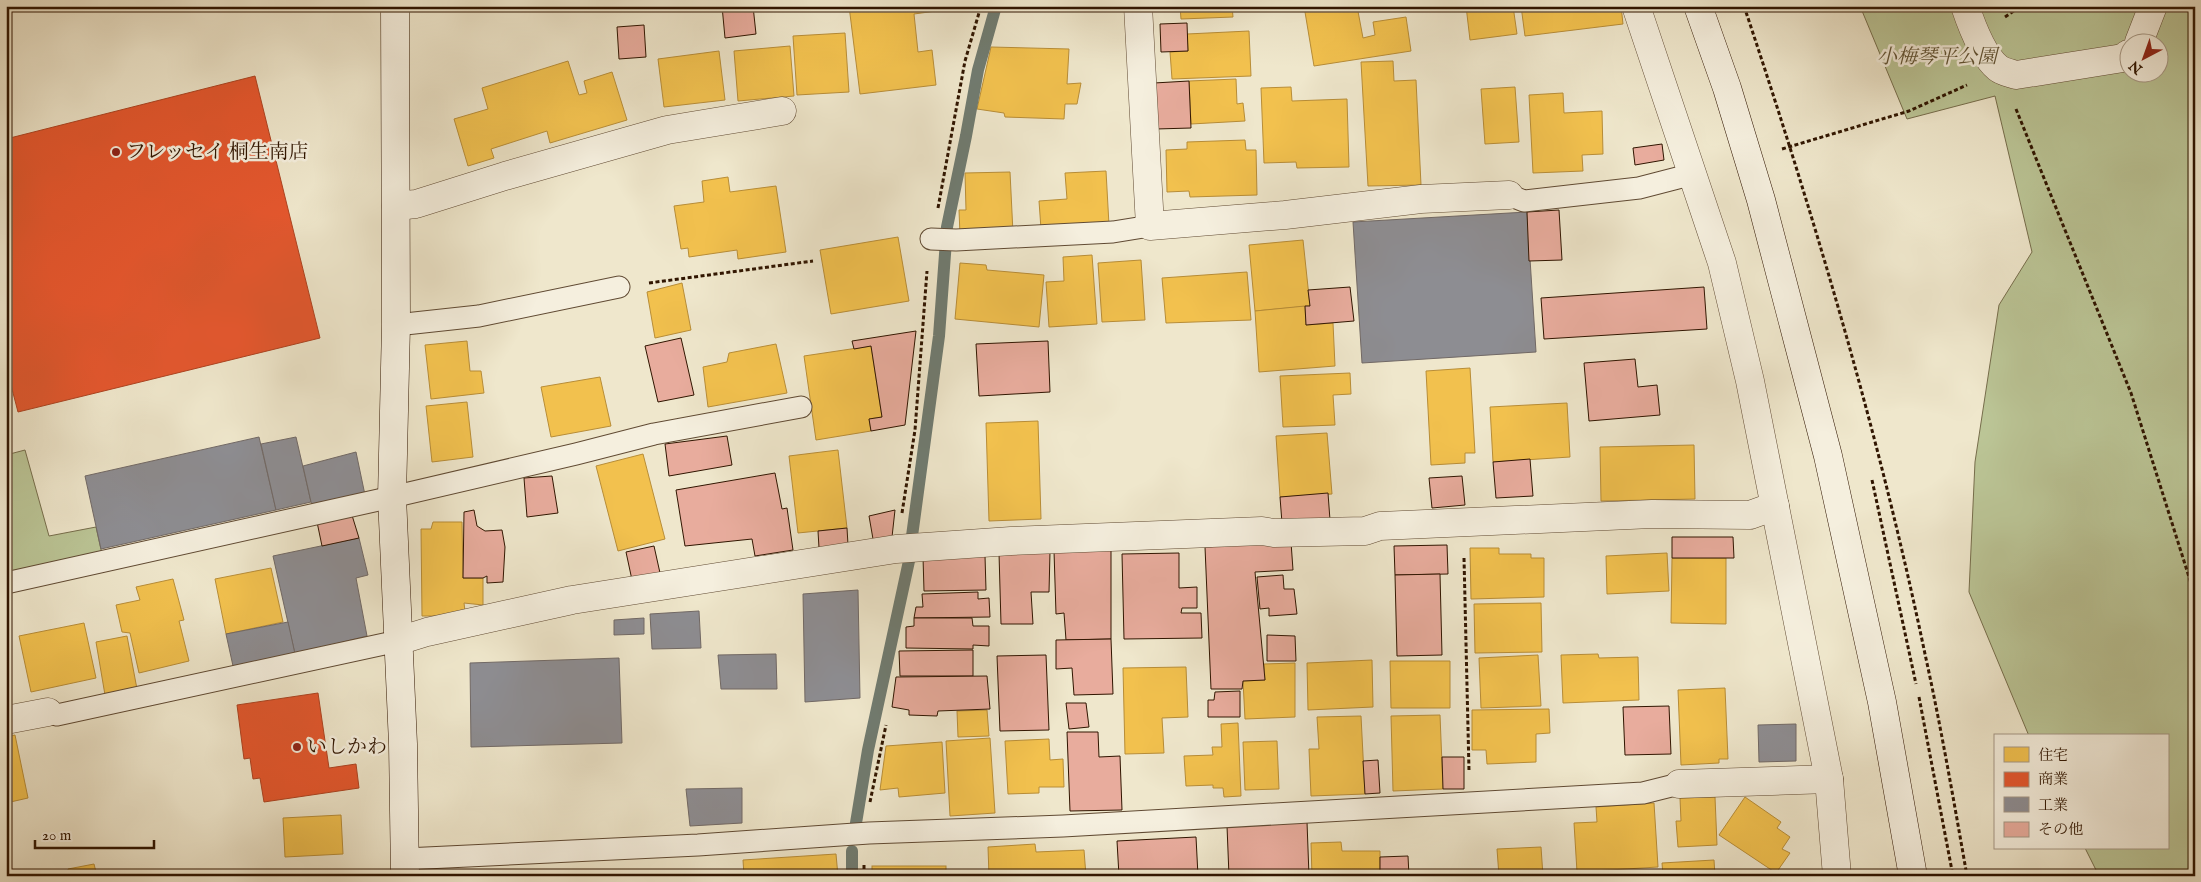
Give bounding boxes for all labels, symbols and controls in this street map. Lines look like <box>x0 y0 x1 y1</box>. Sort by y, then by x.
north arrow <box>2118 32 2168 82</box>
park label: 小梅琴平公園 <box>1877 45 2000 70</box>
text: N <box>2126 56 2147 78</box>
place label: フレッセイ 桐生南店 <box>126 140 309 165</box>
marker: フレッセイ 桐生南店 <box>110 146 122 158</box>
legend <box>1994 734 2168 850</box>
place label: いしかわ <box>307 735 387 760</box>
marker: いしかわ <box>291 741 303 753</box>
text: 住宅 <box>2038 746 2068 765</box>
text: 商業 <box>2038 770 2068 789</box>
text: 工業 <box>2038 796 2068 815</box>
scale bar <box>35 817 154 849</box>
text: その他 <box>2038 820 2083 839</box>
text: 20 m <box>42 826 72 845</box>

